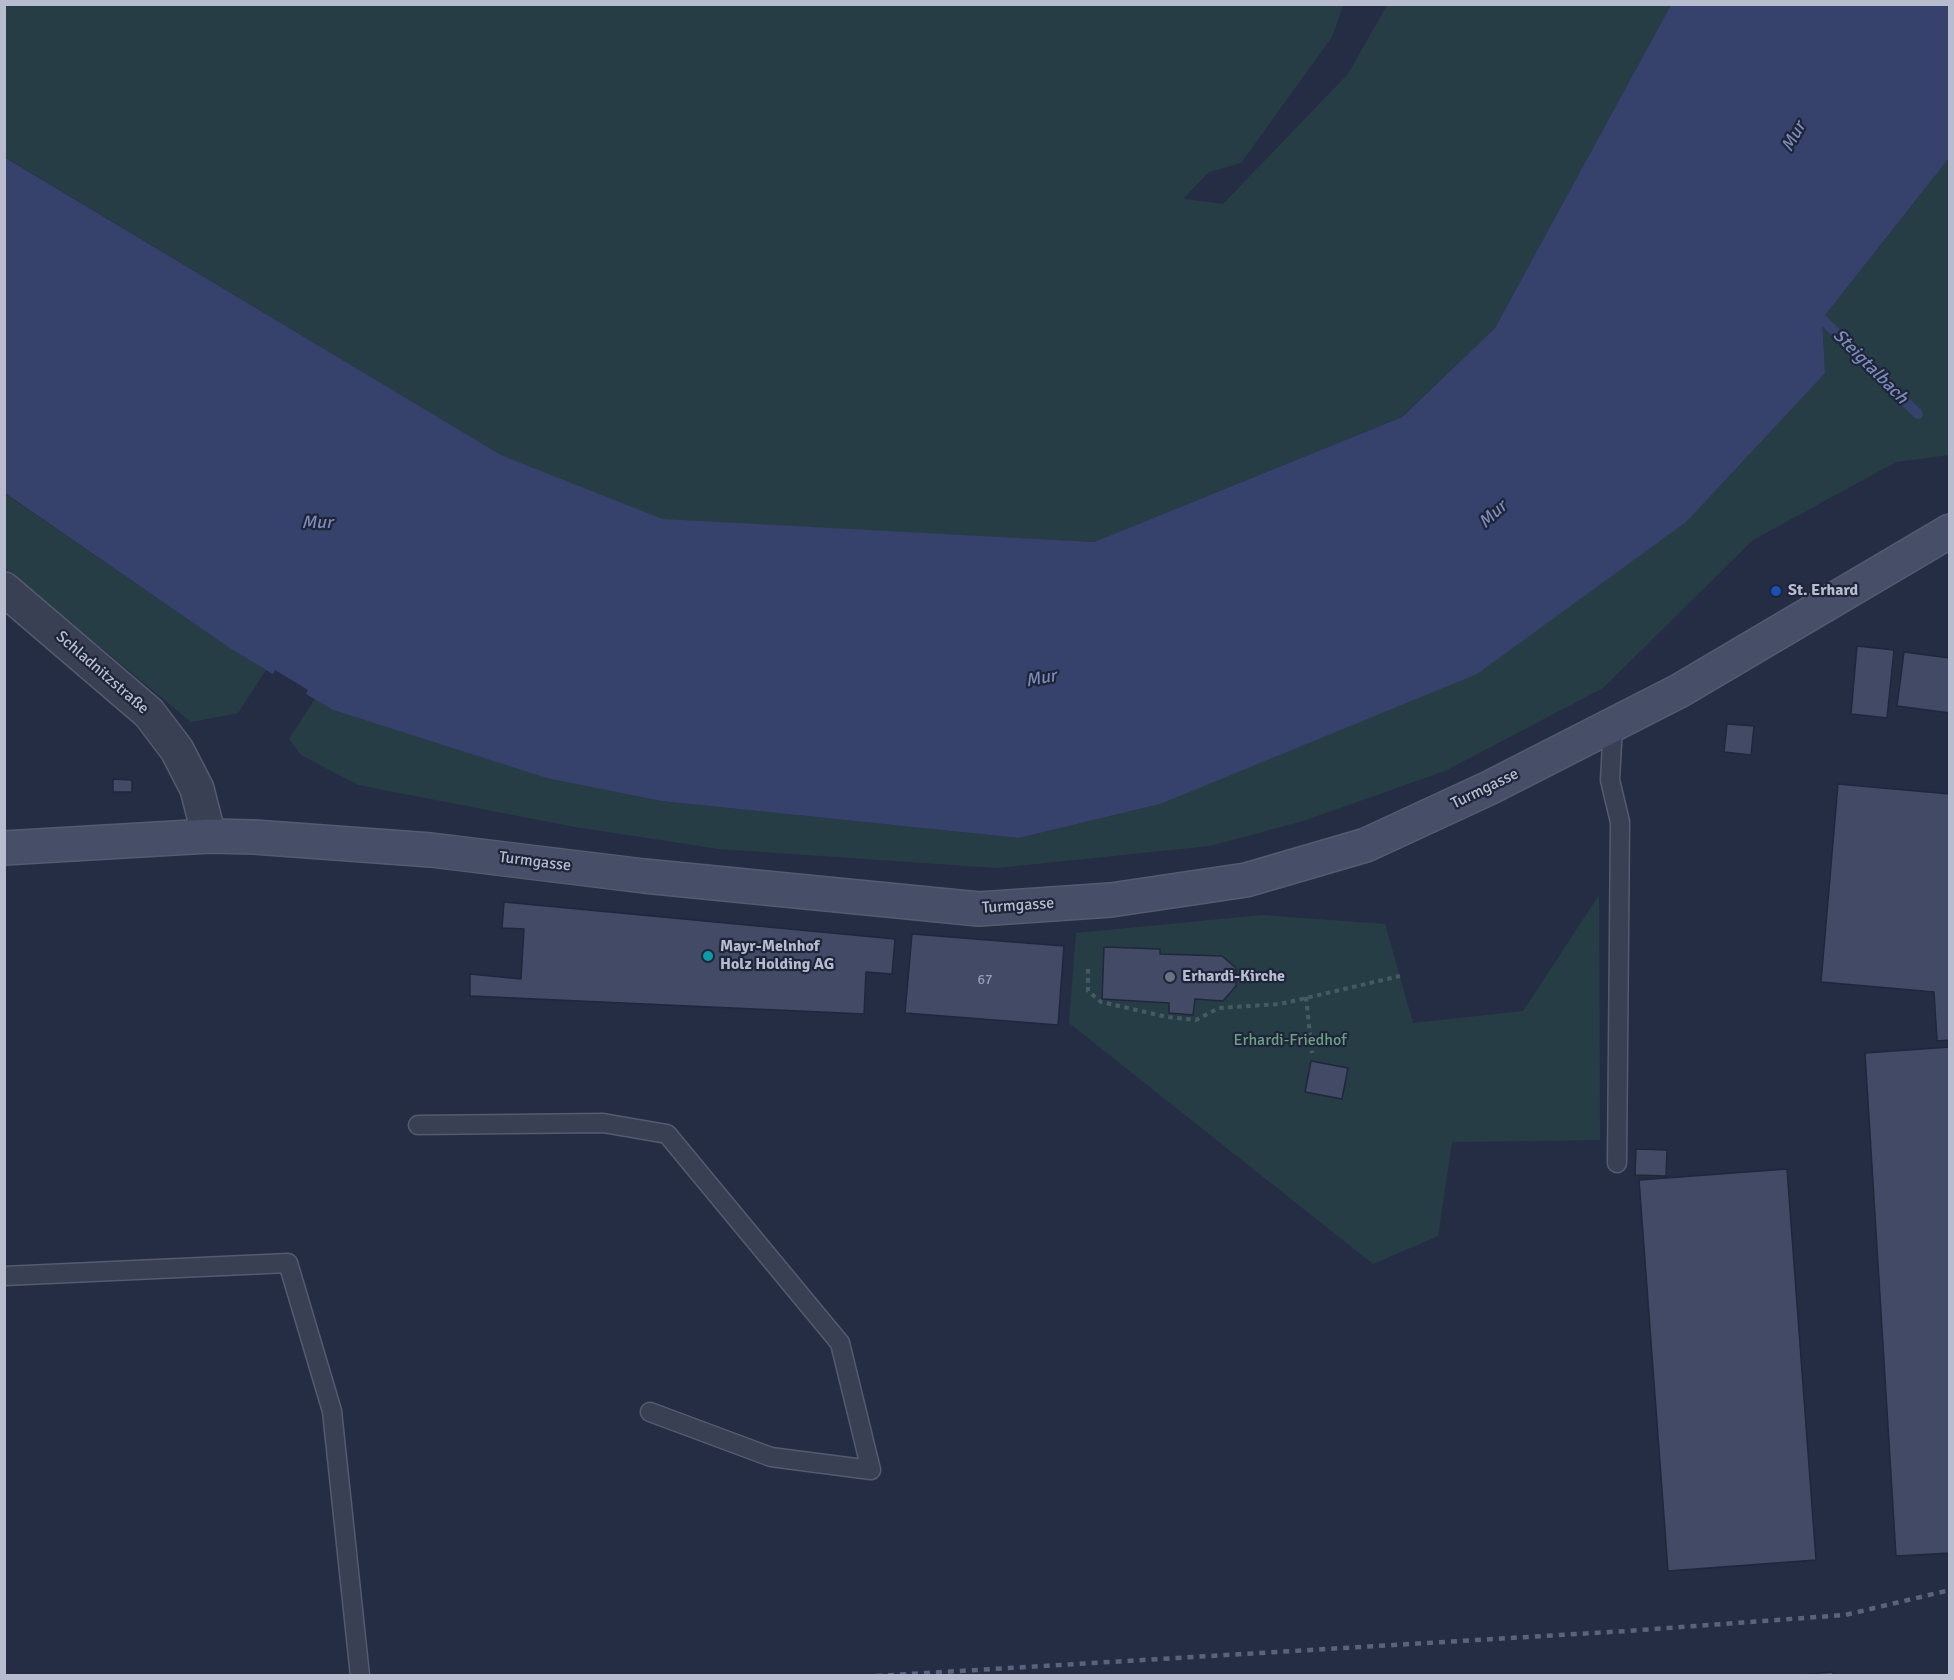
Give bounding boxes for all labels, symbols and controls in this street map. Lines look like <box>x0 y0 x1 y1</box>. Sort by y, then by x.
water label: Mur <box>1777 118 1811 156</box>
water label: Steigtalbach <box>1828 325 1912 409</box>
water label: Mur <box>1474 497 1512 533</box>
water label: Mur <box>301 512 333 534</box>
place label: St. Erhard <box>1788 581 1858 601</box>
marker: St. Erhard <box>1769 584 1783 598</box>
street label: Schladnitzstraße <box>52 627 152 719</box>
water label: Mur <box>1024 665 1058 693</box>
street label: Turmgasse <box>1448 764 1522 814</box>
street label: Turmgasse <box>498 848 572 876</box>
street label: Turmgasse <box>981 894 1055 918</box>
place label: Mayr-Melnhof Holz Holding AG <box>720 937 834 975</box>
marker: Mayr-Melnhof Holz Holding AG <box>701 949 715 963</box>
place label: Erhardi-Kirche <box>1182 967 1285 987</box>
marker: Erhardi-Kirche <box>1163 970 1177 984</box>
house number: 67 <box>977 972 993 988</box>
park label: Erhardi-Friedhof <box>1233 1031 1347 1051</box>

